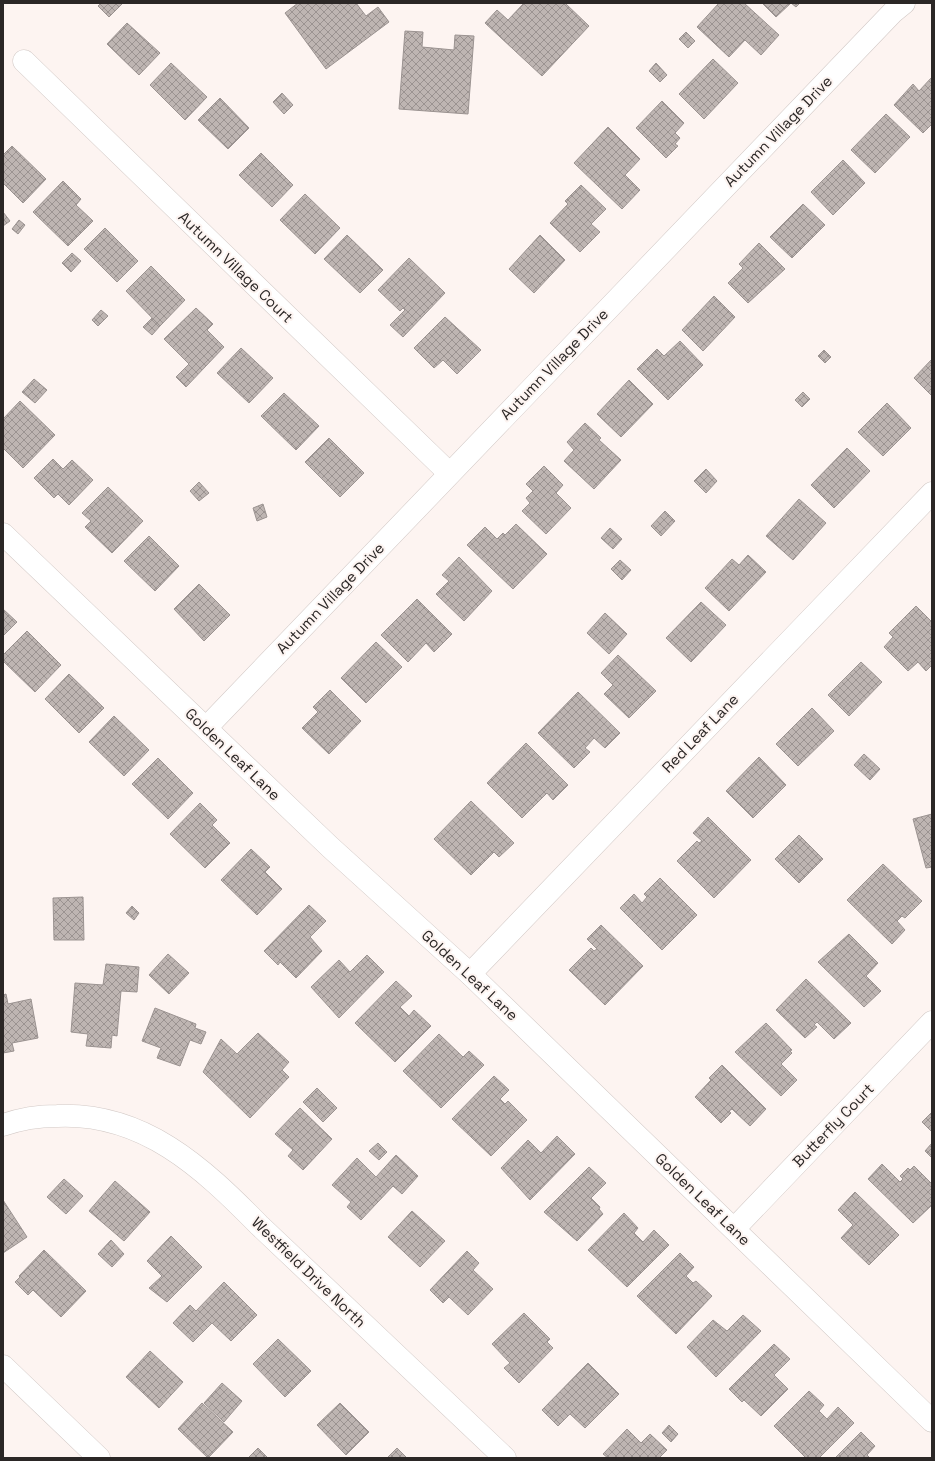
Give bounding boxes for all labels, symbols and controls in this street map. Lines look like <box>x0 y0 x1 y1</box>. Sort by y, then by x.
street label: Autumn Village Drive <box>720 71 836 191</box>
street label: Autumn Village Court <box>175 207 297 327</box>
street label: Autumn Village Drive <box>496 304 612 424</box>
street label: Autumn Village Drive <box>272 538 388 658</box>
street label: Red Leaf Lane <box>658 689 742 776</box>
street label: Golden Leaf Lane <box>181 704 285 804</box>
street label: Golden Leaf Lane <box>418 925 522 1025</box>
street label: Butterfly Court <box>788 1079 878 1171</box>
street label: Golden Leaf Lane <box>651 1149 755 1249</box>
street label: Westfield Drive North <box>248 1213 370 1331</box>

